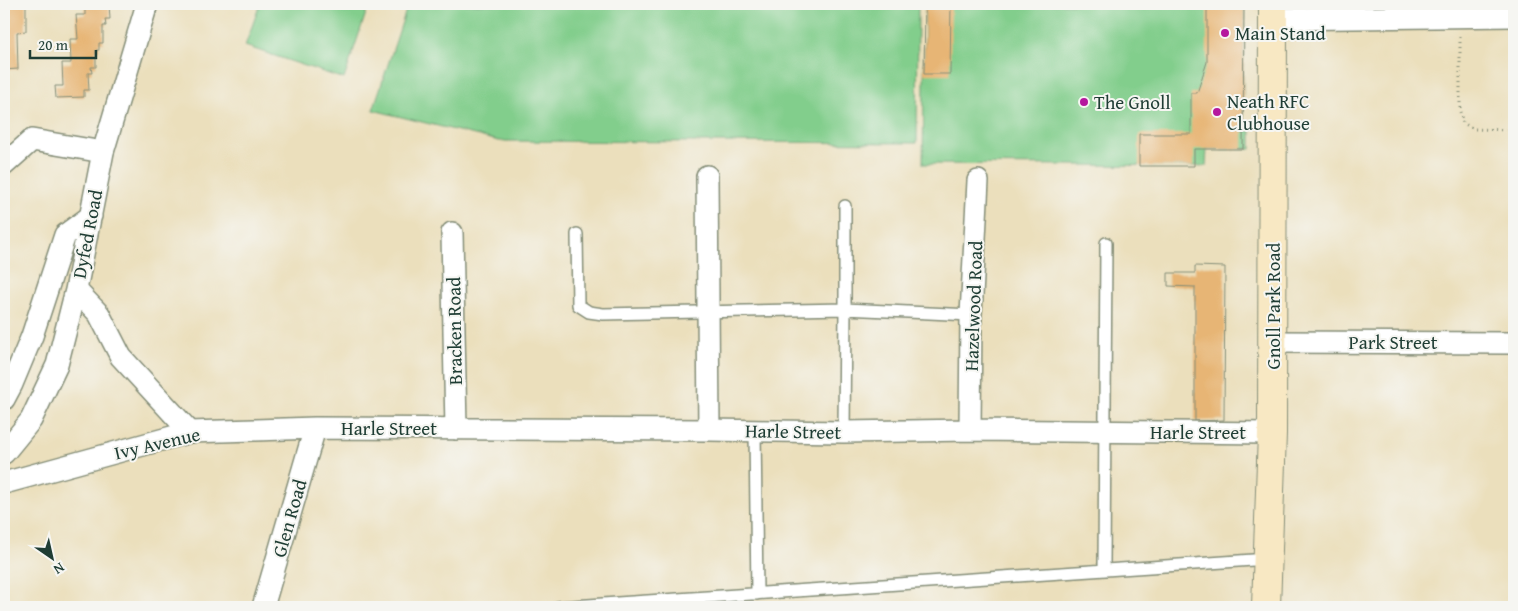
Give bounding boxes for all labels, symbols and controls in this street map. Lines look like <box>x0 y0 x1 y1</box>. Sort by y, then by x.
place label: Main Stand <box>1235 19 1326 47</box>
marker: Main Stand <box>1219 27 1231 39</box>
scale bar <box>30 28 96 60</box>
text: 20 m <box>38 34 69 55</box>
place label: Neath RFC Clubhouse <box>1227 87 1310 137</box>
place label: The Gnoll <box>1094 88 1171 116</box>
marker: The Gnoll <box>1078 96 1090 108</box>
marker: Neath RFC Clubhouse <box>1211 106 1223 118</box>
street label: Dyfed Road <box>65 186 110 281</box>
street label: Hazelwood Road <box>957 239 989 372</box>
street label: Gnoll Park Road <box>1259 242 1287 370</box>
street label: Bracken Road <box>439 276 469 385</box>
street label: Park Street <box>1349 328 1438 356</box>
street label: Harle Street <box>341 414 437 442</box>
street label: Harle Street <box>745 416 841 446</box>
street label: Harle Street <box>1150 418 1246 446</box>
street label: Ivy Avenue <box>111 420 203 466</box>
street label: Glen Road <box>265 475 314 560</box>
north arrow <box>28 534 78 584</box>
text: N <box>49 558 69 580</box>

